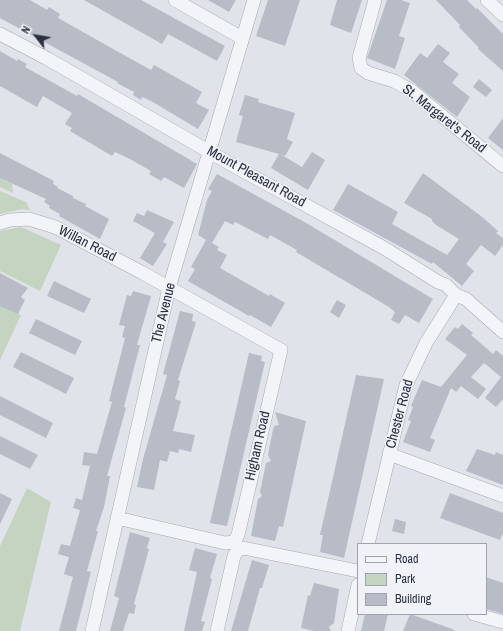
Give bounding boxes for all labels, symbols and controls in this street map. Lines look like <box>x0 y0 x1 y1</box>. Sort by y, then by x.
north arrow <box>16 16 56 56</box>
text: N <box>18 23 33 36</box>
street label: St. Margaret's Road <box>399 81 489 157</box>
street label: Mount Pleasant Road <box>204 143 308 211</box>
street label: Willan Road <box>55 222 119 266</box>
street label: The Avenue <box>148 281 180 345</box>
street label: Chester Road <box>383 378 417 450</box>
street label: Higham Road <box>242 410 274 482</box>
legend <box>357 543 487 615</box>
text: Road <box>395 551 419 567</box>
text: Park <box>395 571 415 587</box>
text: Building <box>395 591 431 607</box>

